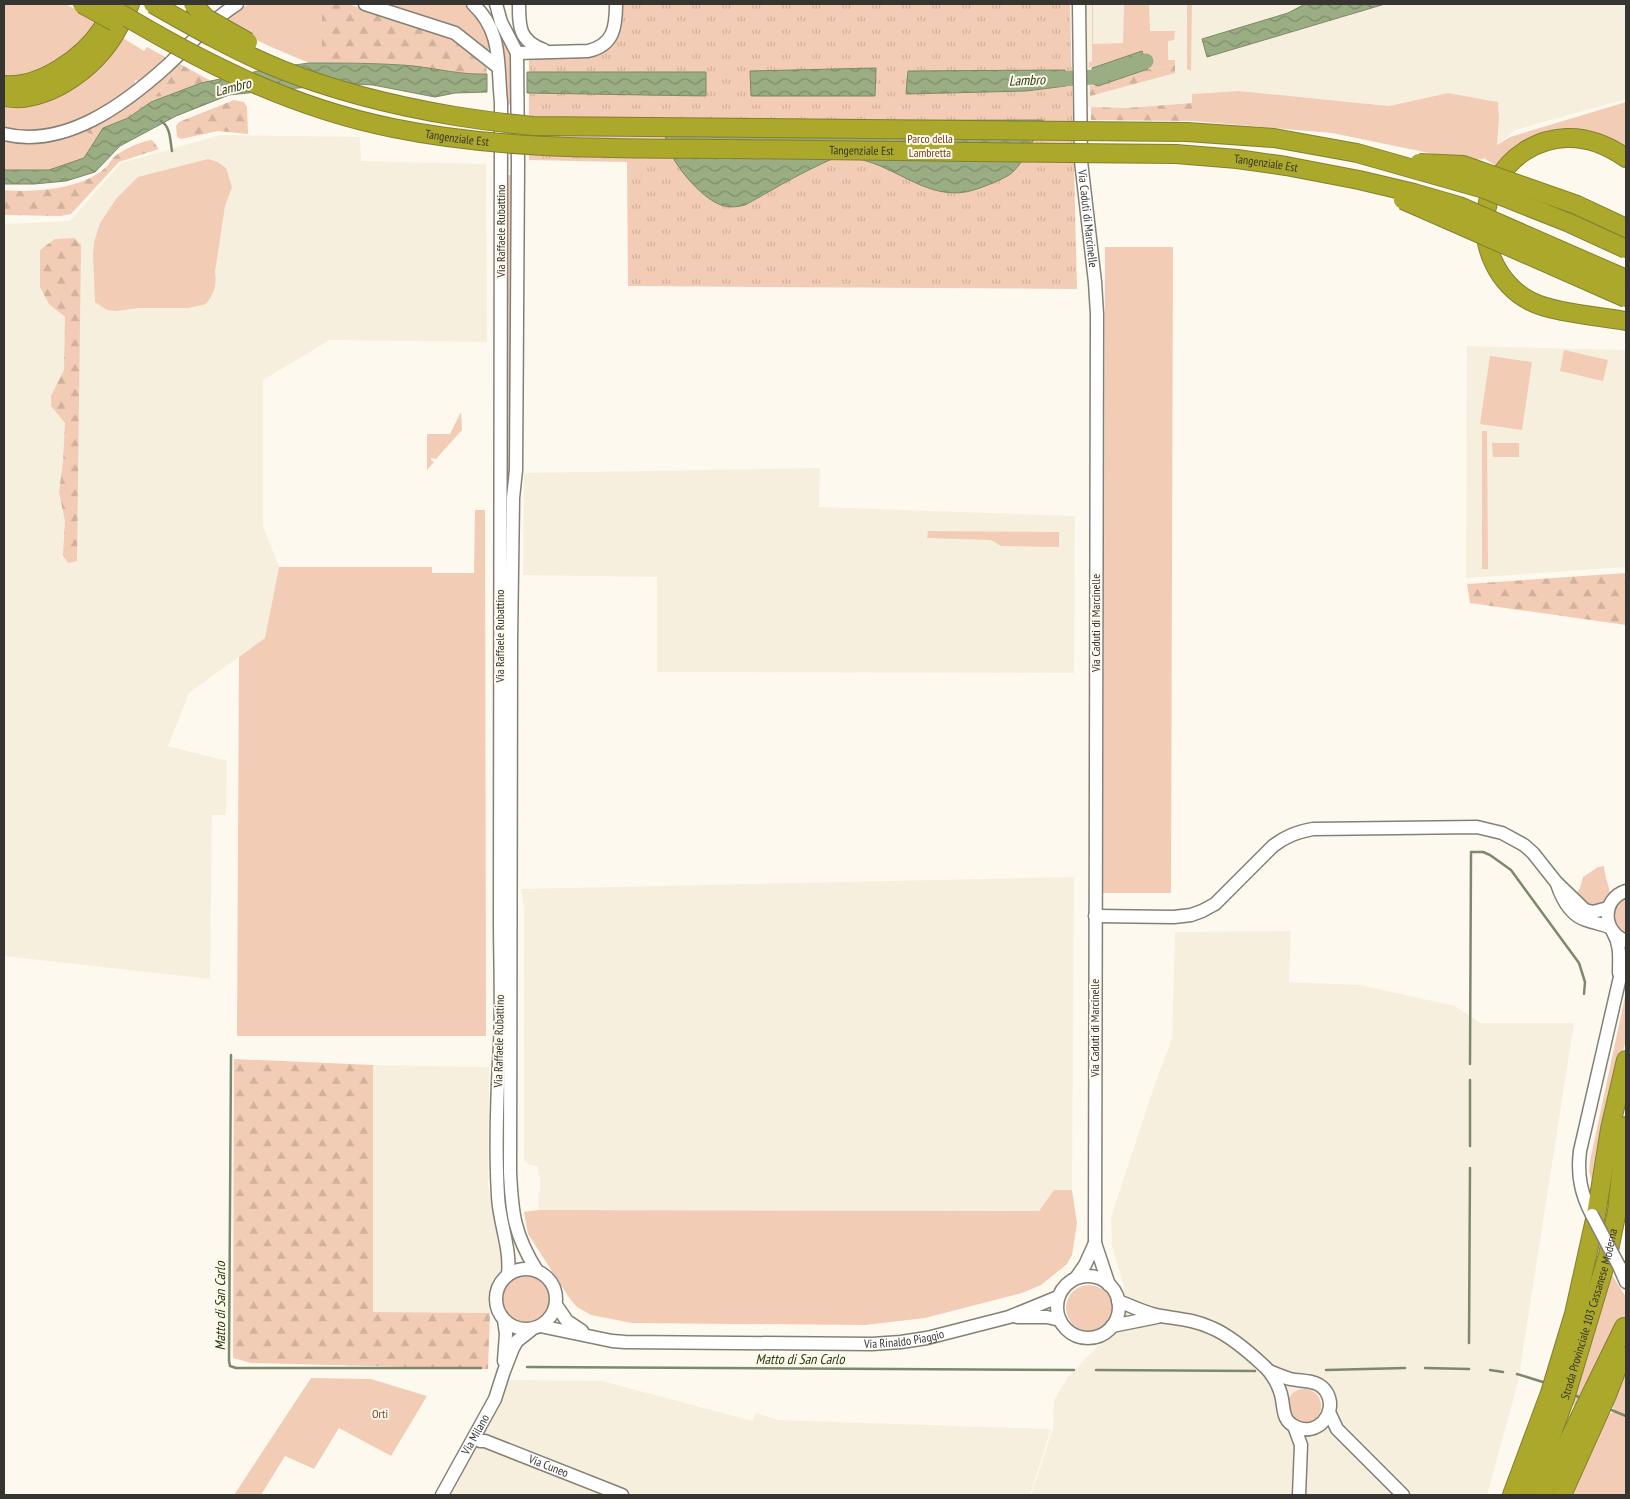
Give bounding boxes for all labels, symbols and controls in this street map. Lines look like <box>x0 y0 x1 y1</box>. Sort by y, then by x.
water label: Lambro <box>1009 70 1046 90</box>
water label: Lambro <box>213 74 254 100</box>
street label: Tangenziale Est <box>424 126 490 149</box>
park label: Parco della Lambretta <box>907 131 953 160</box>
street label: Tangenziale Est <box>829 142 895 158</box>
street label: Tangenziale Est <box>1234 151 1300 175</box>
street label: Via Caduti di Marcinelle <box>1075 168 1101 268</box>
street label: Via Raffaele Rubattino <box>493 185 508 278</box>
street label: Via Caduti di Marcinelle <box>1088 574 1103 673</box>
street label: Via Raffaele Rubattino <box>492 590 507 683</box>
street label: Via Caduti di Marcinelle <box>1087 979 1102 1078</box>
street label: Via Raffaele Rubattino <box>490 994 507 1089</box>
street label: Strada Provinciale 103 Cassanese Moderna <box>1557 1227 1620 1401</box>
water label: Matto di San Carlo <box>211 1261 229 1350</box>
street label: Via Rinaldo Piaggio <box>863 1326 946 1351</box>
water label: Matto di San Carlo <box>756 1350 845 1368</box>
park label: Orti <box>372 1406 388 1421</box>
street label: Via Milano <box>457 1412 492 1458</box>
street label: Via Cuneo <box>526 1451 571 1480</box>

